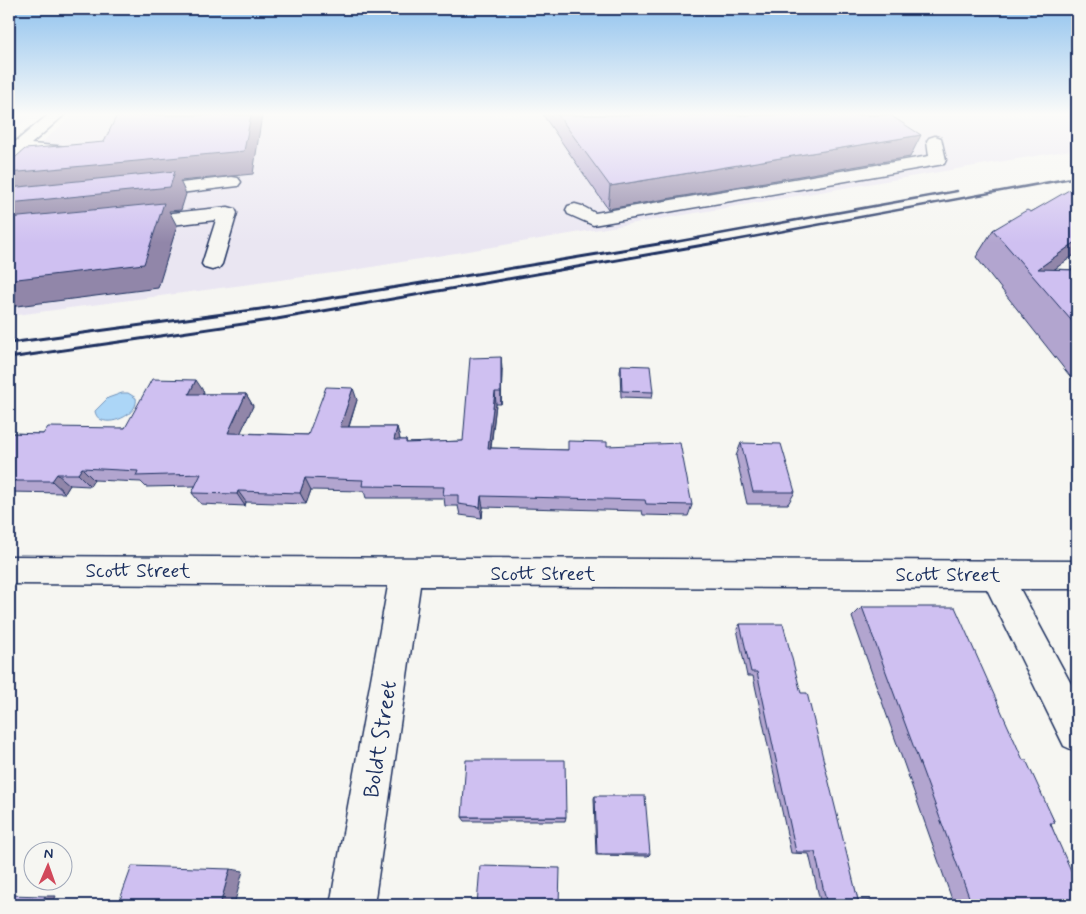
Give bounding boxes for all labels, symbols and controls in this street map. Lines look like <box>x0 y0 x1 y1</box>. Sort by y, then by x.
street label: Scott Street <box>85 559 191 584</box>
street label: Scott Street <box>490 562 596 587</box>
street label: Scott Street <box>895 563 1001 588</box>
street label: Boldt Street <box>358 679 404 800</box>
north arrow <box>22 842 72 892</box>
text: N <box>43 845 53 863</box>

